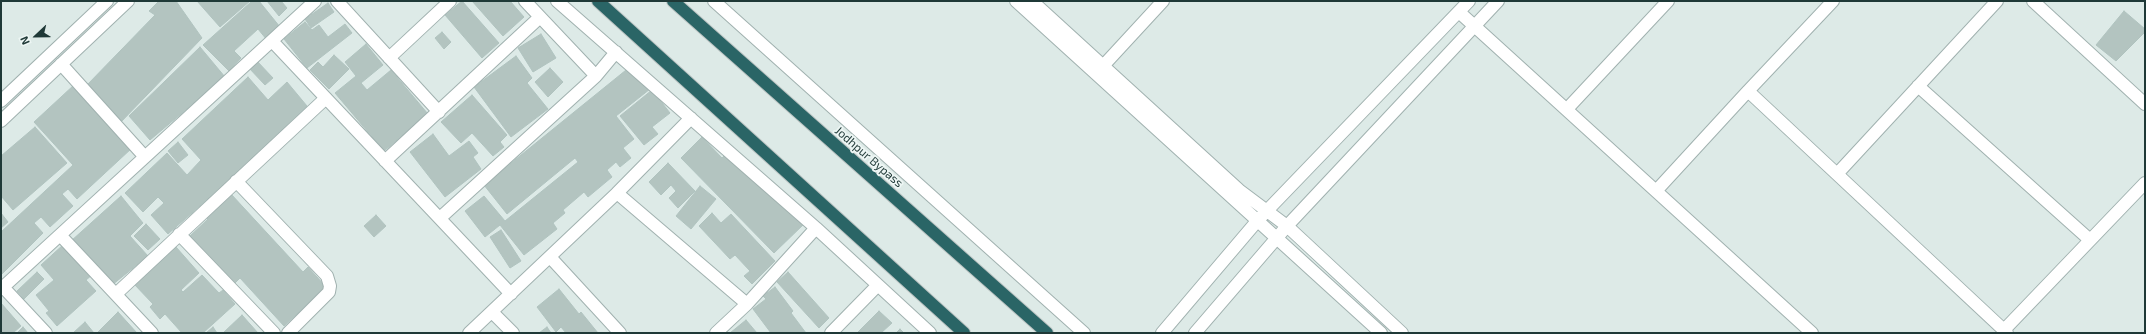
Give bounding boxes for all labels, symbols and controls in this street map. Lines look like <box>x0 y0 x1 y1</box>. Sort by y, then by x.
north arrow <box>16 16 56 56</box>
text: N <box>17 35 32 47</box>
street label: Jodhpur Bypass <box>832 123 906 191</box>

